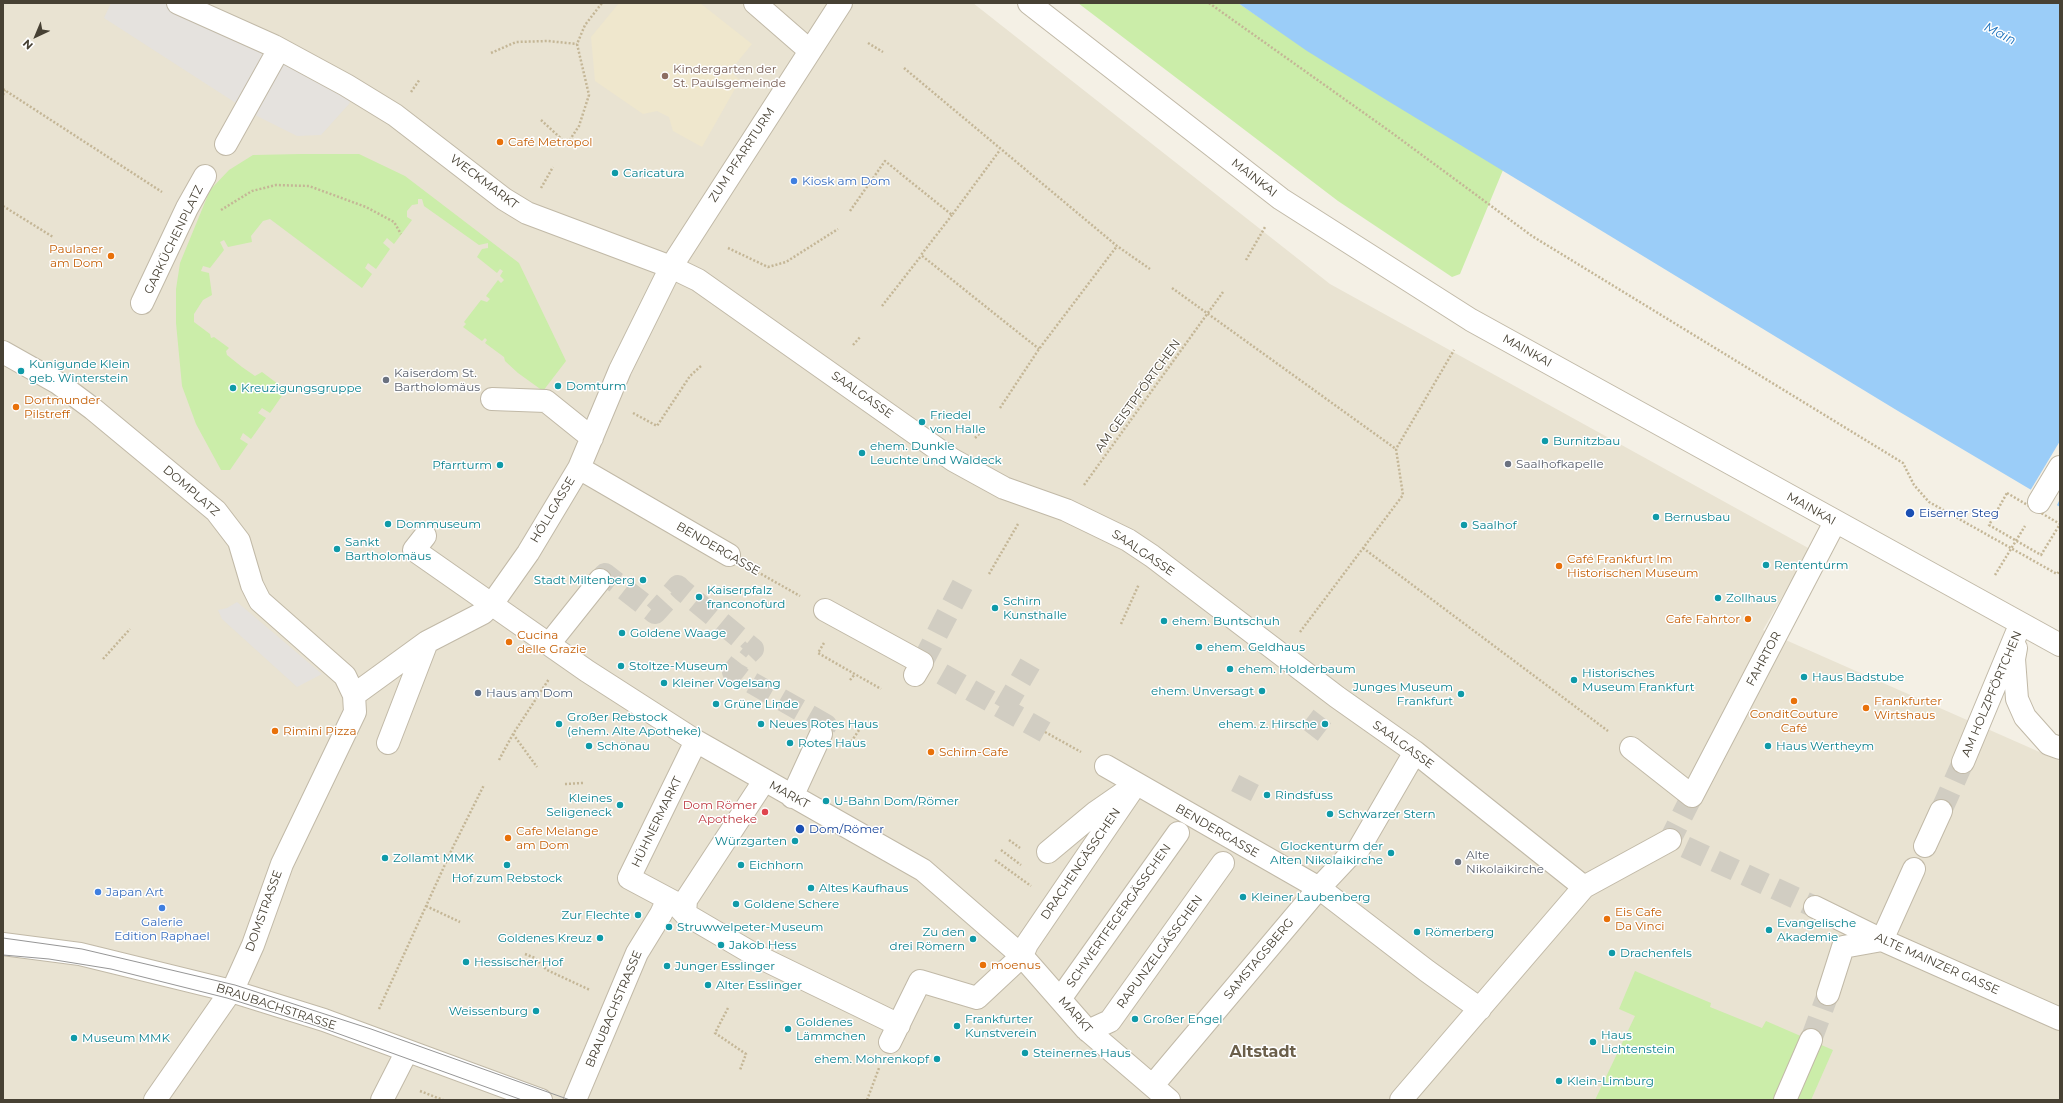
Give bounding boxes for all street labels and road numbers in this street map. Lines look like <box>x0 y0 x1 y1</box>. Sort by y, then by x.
street label: ZUM PFARRTURM <box>706 105 778 205</box>
street label: WECKMARKT <box>447 152 521 212</box>
street label: MAINKAI <box>1228 156 1280 200</box>
street label: GARKÜCHENPLATZ <box>141 183 207 297</box>
street label: MAINKAI <box>1500 332 1554 370</box>
street label: AM GEISTPFÖRTCHEN <box>1092 337 1184 455</box>
street label: SAALGASSE <box>828 368 896 422</box>
street label: DOMPLATZ <box>160 463 222 519</box>
street label: HÖLLGASSE <box>528 474 578 546</box>
street label: MAINKAI <box>1784 490 1838 528</box>
street label: BENDERGASSE <box>674 519 762 579</box>
street label: SAALGASSE <box>1109 527 1177 579</box>
street label: FAHRTOR <box>1744 629 1784 689</box>
street label: AM HOLZPFÖRTCHEN <box>1959 629 2025 759</box>
street label: SAALGASSE <box>1370 718 1436 772</box>
street label: HÜHNERMARKT <box>629 774 685 870</box>
street label: MARKT <box>766 778 812 812</box>
street label: BENDERGASSE <box>1173 801 1261 861</box>
street label: DRACHENGÄSSCHEN <box>1038 805 1124 923</box>
street label: SCHWERTFEGERGÄSSCHEN <box>1064 841 1174 991</box>
street label: DOMSTRASSE <box>243 868 285 954</box>
street label: RAPUNZELGÄSSCHEN <box>1114 893 1206 1011</box>
street label: SAMSTAGSBERG <box>1221 916 1297 1002</box>
street label: ALTE MAINZER GASSE <box>1873 930 2001 998</box>
street label: BRAUBACHSTRASSE <box>583 948 645 1070</box>
street label: BRAUBACHSTRASSE <box>214 981 338 1033</box>
street label: MARKT <box>1055 994 1095 1036</box>

